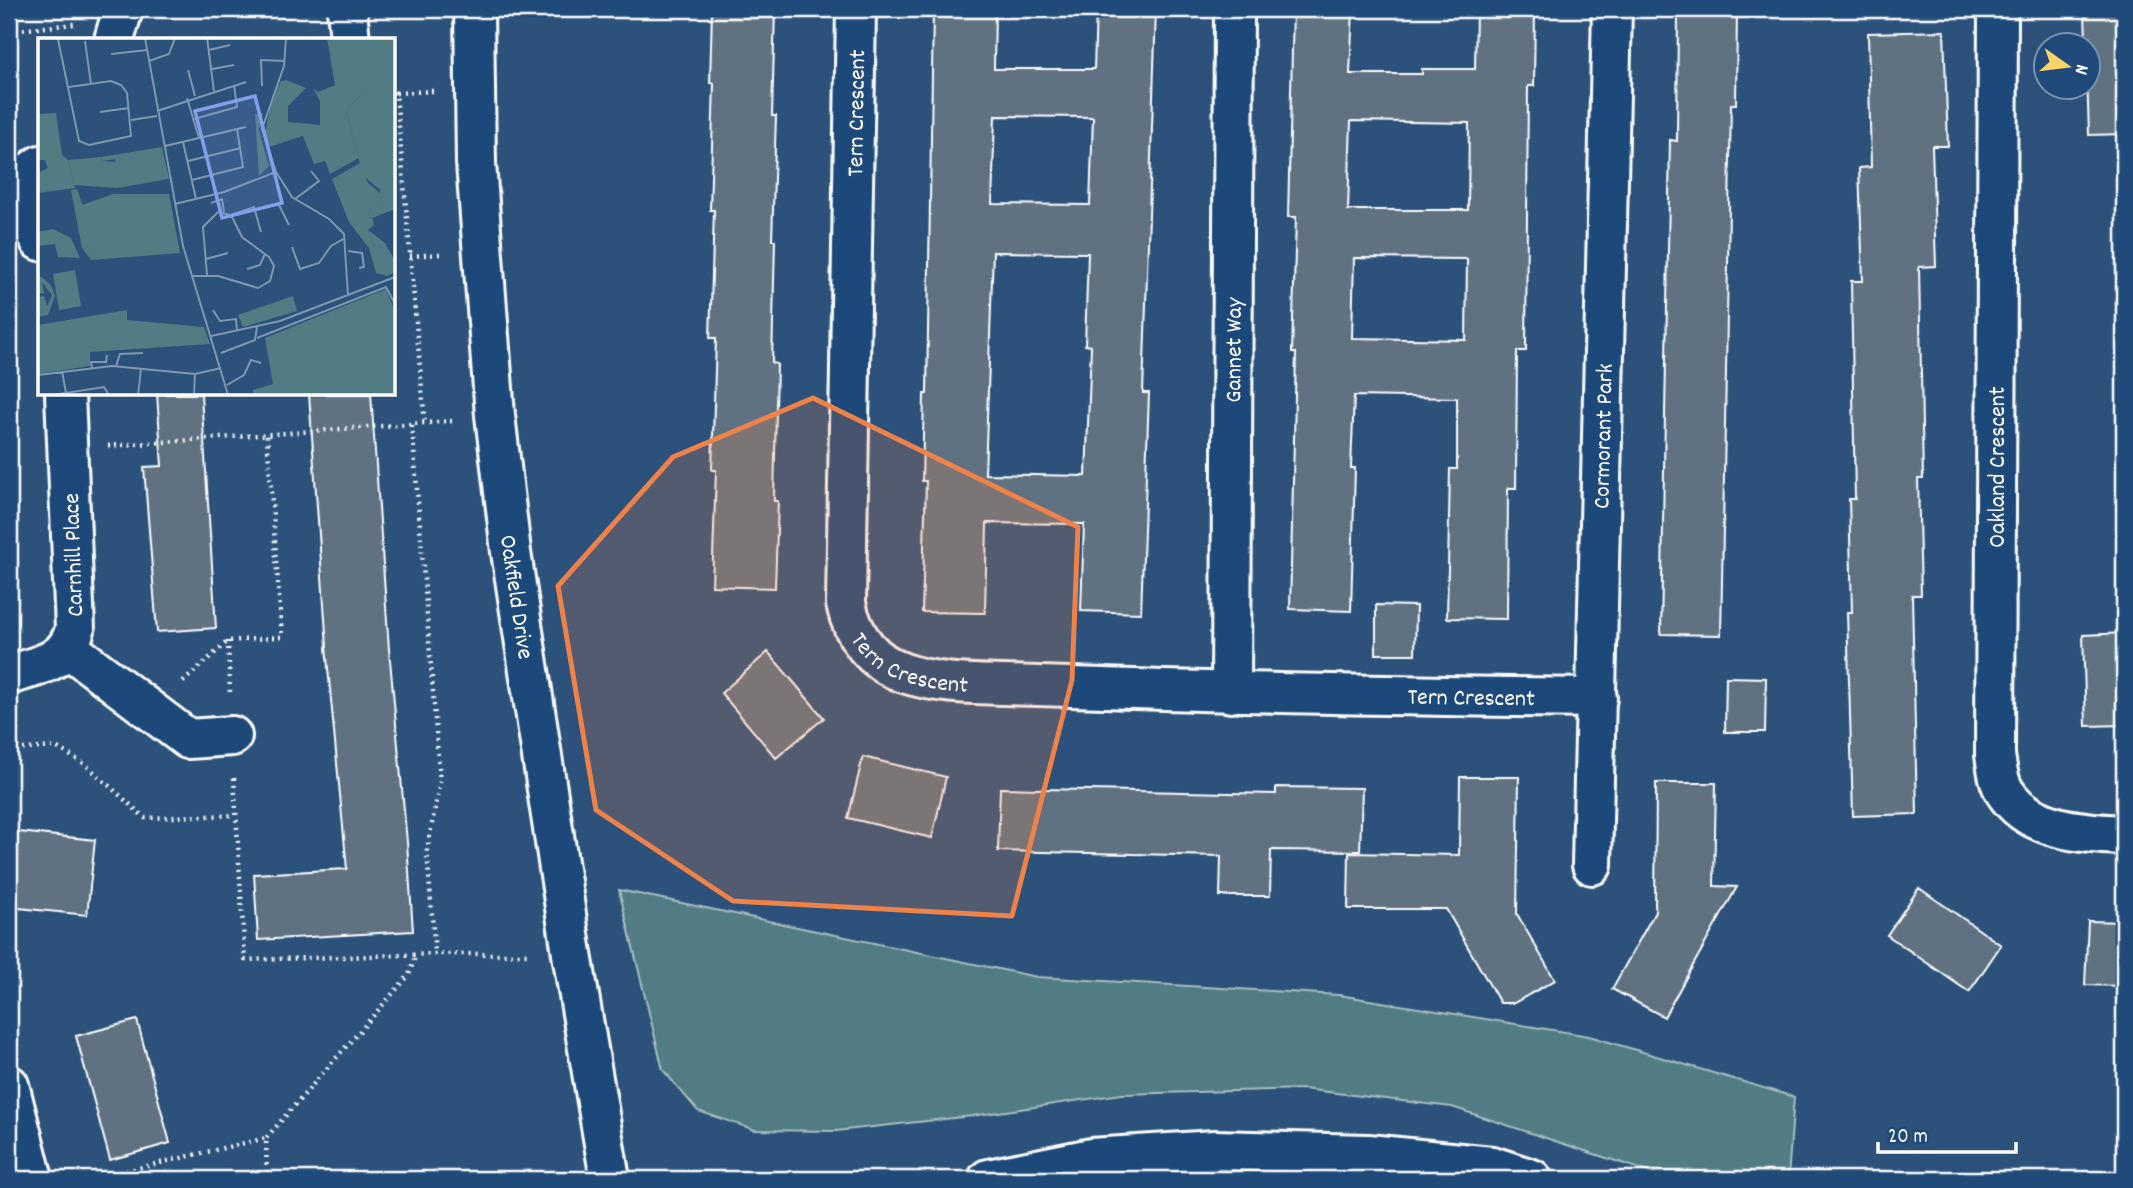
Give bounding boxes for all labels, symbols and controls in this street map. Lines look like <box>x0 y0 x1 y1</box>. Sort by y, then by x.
north arrow <box>2032 32 2102 102</box>
inset map <box>38 38 396 396</box>
street label: Tern Crescent <box>840 49 876 177</box>
text: N <box>2066 61 2094 77</box>
street label: Gannet Way <box>1218 296 1253 403</box>
street label: Cormorant Park <box>1586 363 1624 509</box>
street label: Oakland Crescent <box>1982 386 2016 548</box>
street label: Carnhill Place <box>56 493 94 617</box>
street label: Oakfield Drive <box>489 533 541 662</box>
street label: Tern Crescent <box>840 627 969 704</box>
street label: Tern Crescent <box>1407 681 1535 717</box>
scale bar <box>1878 1111 2016 1155</box>
text: 20 m <box>1888 1123 1928 1153</box>

